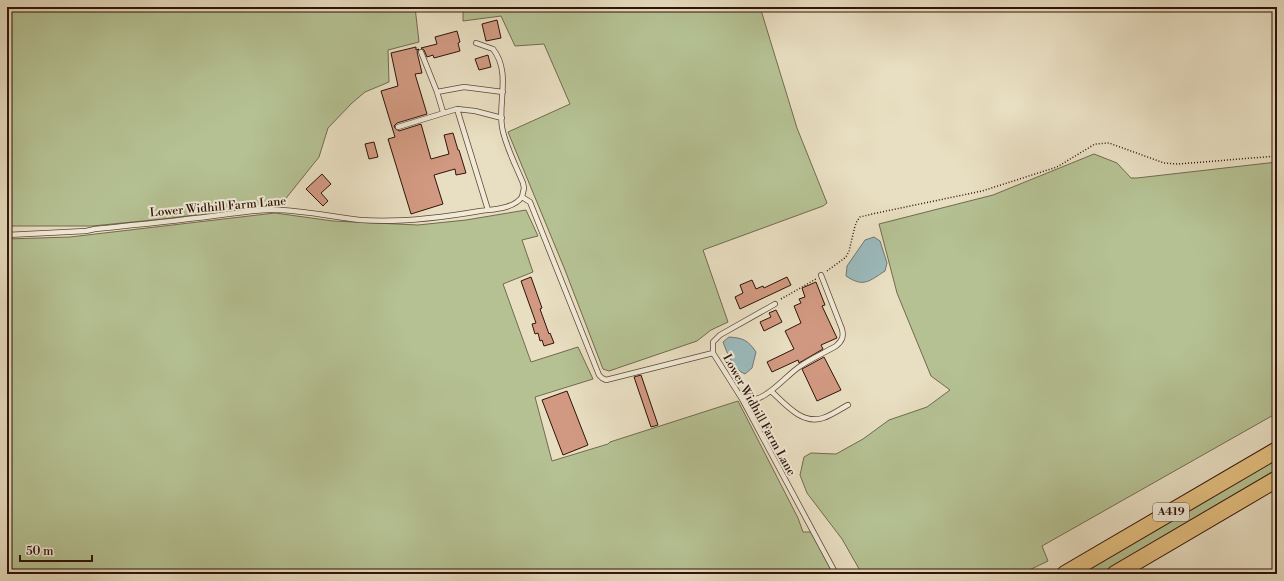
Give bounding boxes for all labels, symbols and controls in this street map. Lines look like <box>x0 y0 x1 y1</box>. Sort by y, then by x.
street label: Lower Widhill Farm Lane <box>149 194 287 220</box>
street label: Lower Widhill Farm Lane <box>719 351 799 479</box>
road number: A419 <box>1153 503 1189 521</box>
scale bar <box>20 537 92 563</box>
text: 50 m <box>26 544 54 559</box>

